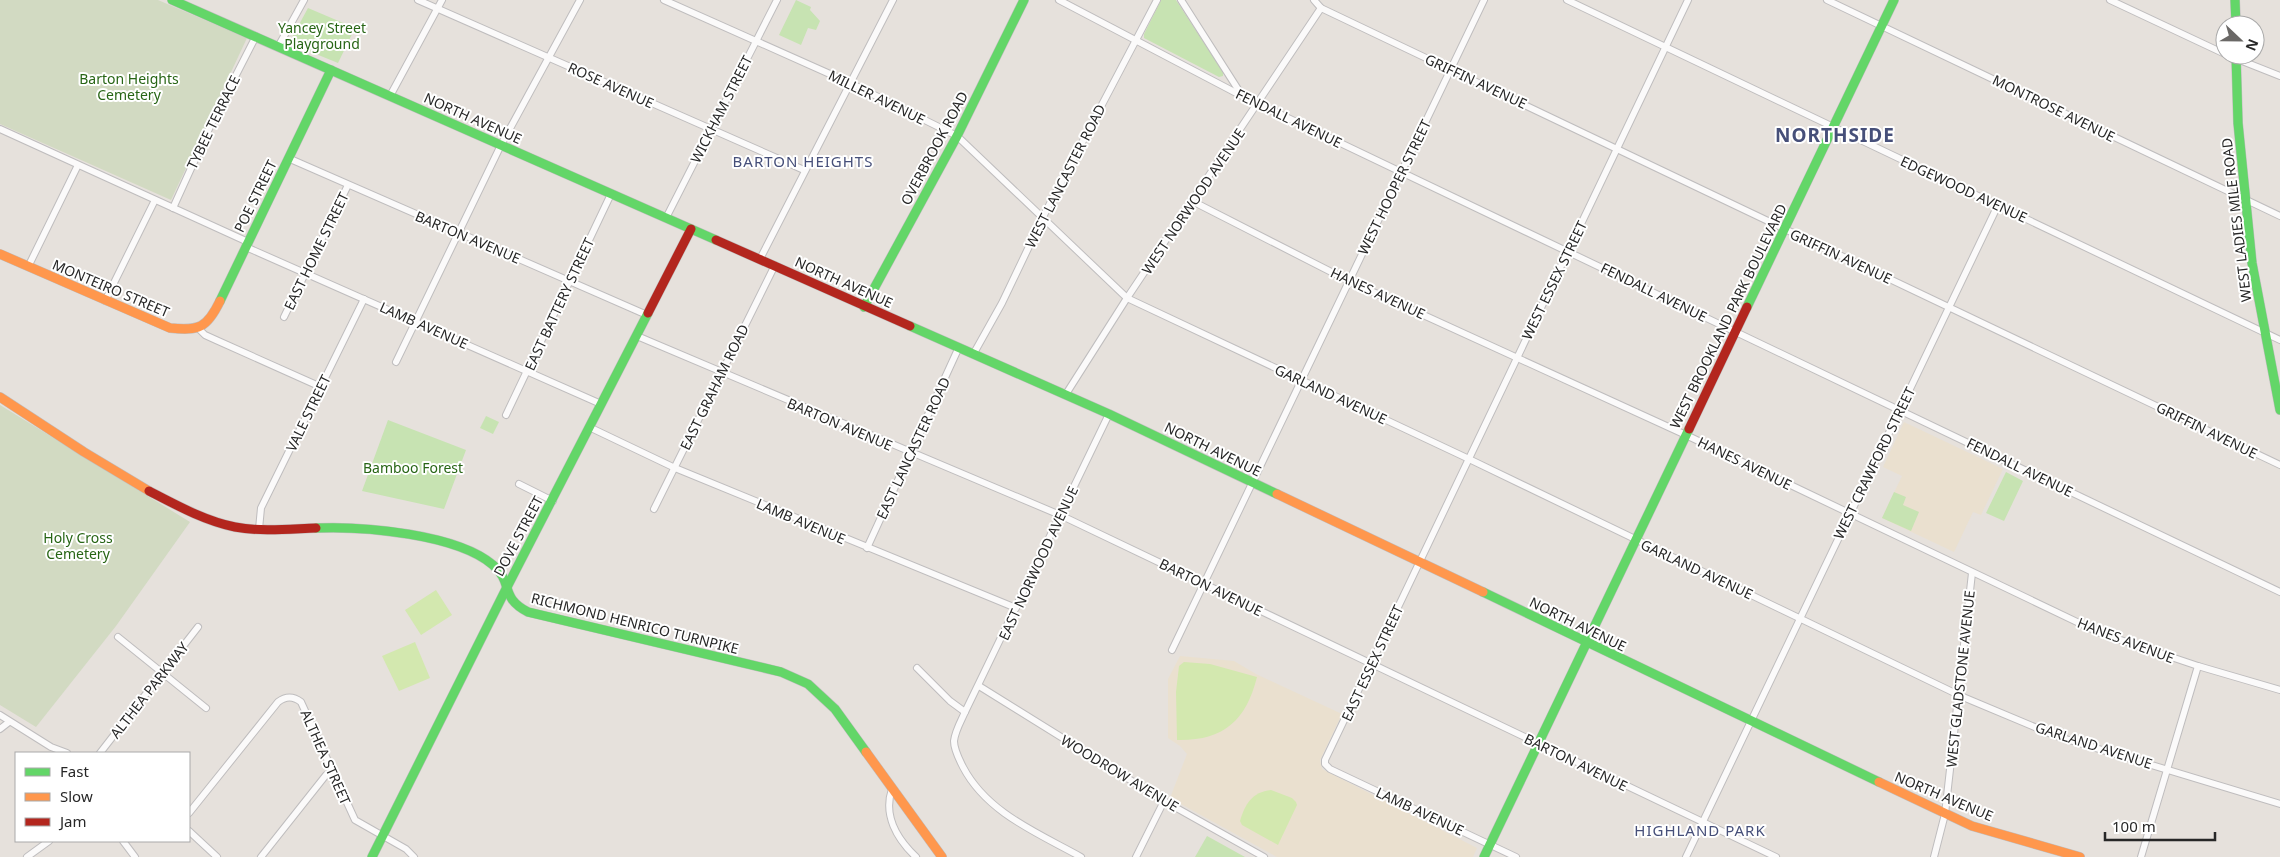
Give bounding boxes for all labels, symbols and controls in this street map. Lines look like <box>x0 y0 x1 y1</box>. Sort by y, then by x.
north arrow <box>2215 15 2265 65</box>
park label: Yancey Street Playground <box>278 18 366 53</box>
text: N <box>2242 36 2263 54</box>
street label: GRIFFIN AVENUE <box>1422 49 1530 113</box>
street label: WICKHAM STREET <box>686 52 756 166</box>
street label: ROSE AVENUE <box>565 58 657 112</box>
street label: MILLER AVENUE <box>825 65 929 129</box>
park label: Barton Heights Cemetery <box>79 69 179 104</box>
street label: MONTROSE AVENUE <box>1990 70 2118 146</box>
street label: TYBEE TERRACE <box>182 72 244 172</box>
street label: FENDALL AVENUE <box>1233 84 1345 152</box>
street label: NORTH AVENUE <box>421 88 525 148</box>
street label: OVERBROOK ROAD <box>896 88 972 208</box>
street label: WEST LANCASTER ROAD <box>1020 101 1110 251</box>
street label: WEST HOOPER STREET <box>1353 116 1435 258</box>
district label: NORTHSIDE <box>1775 122 1895 148</box>
street label: WEST NORWOOD AVENUE <box>1137 124 1249 278</box>
street label: WEST LADIES MILE ROAD <box>2217 137 2255 303</box>
district label: BARTON HEIGHTS <box>733 151 873 171</box>
street label: EDGEWOOD AVENUE <box>1898 151 2030 227</box>
street label: POE STREET <box>229 156 281 235</box>
street label: EAST HOME STREET <box>279 189 353 313</box>
street label: WEST BROOKLAND PARK BOULEVARD <box>1665 200 1791 432</box>
street label: BARTON AVENUE <box>412 206 524 268</box>
street label: WEST ESSEX STREET <box>1517 217 1591 343</box>
street label: GRIFFIN AVENUE <box>1787 224 1895 288</box>
street label: EAST BATTERY STREET <box>520 234 598 373</box>
street label: NORTH AVENUE <box>792 252 896 312</box>
street label: MONTEIRO STREET <box>50 255 173 321</box>
street label: FENDALL AVENUE <box>1598 258 1710 326</box>
street label: HANES AVENUE <box>1328 263 1428 323</box>
street label: LAMB AVENUE <box>377 297 471 353</box>
street label: EAST GRAHAM ROAD <box>675 321 753 453</box>
street label: GARLAND AVENUE <box>1272 360 1390 428</box>
street label: VALE STREET <box>281 371 335 454</box>
street label: EAST LANCASTER ROAD <box>872 374 954 522</box>
street label: WEST CRAWFORD STREET <box>1829 384 1919 542</box>
street label: BARTON AVENUE <box>784 393 896 455</box>
street label: GRIFFIN AVENUE <box>2153 397 2261 463</box>
street label: NORTH AVENUE <box>1162 417 1264 481</box>
street label: HANES AVENUE <box>1695 432 1795 494</box>
street label: FENDALL AVENUE <box>1964 433 2076 501</box>
park label: Bamboo Forest <box>363 458 463 477</box>
street label: EAST NORWOOD AVENUE <box>994 483 1082 643</box>
street label: DOVE STREET <box>489 492 547 579</box>
street label: LAMB AVENUE <box>754 494 848 548</box>
park label: Holy Cross Cemetery <box>43 528 113 563</box>
street label: GARLAND AVENUE <box>1638 535 1756 603</box>
street label: BARTON AVENUE <box>1156 554 1266 620</box>
street label: RICHMOND HENRICO TURNPIKE <box>529 588 741 658</box>
street label: WEST GLADSTONE AVENUE <box>1941 589 1979 769</box>
street label: NORTH AVENUE <box>1527 592 1629 656</box>
street label: EAST ESSEX STREET <box>1337 602 1407 724</box>
street label: HANES AVENUE <box>2075 613 2177 667</box>
street label: ALTHEA PARKWAY <box>105 638 193 742</box>
street label: ALTHEA STREET <box>297 707 356 808</box>
street label: GARLAND AVENUE <box>2033 717 2155 773</box>
street label: BARTON AVENUE <box>1521 729 1631 795</box>
street label: WOODROW AVENUE <box>1058 730 1182 816</box>
legend <box>15 752 190 842</box>
text: Fast <box>60 761 89 781</box>
street label: NORTH AVENUE <box>1892 767 1996 825</box>
street label: LAMB AVENUE <box>1373 782 1467 840</box>
text: Slow <box>60 786 93 806</box>
scale bar <box>2105 810 2215 842</box>
text: Jam <box>58 811 87 831</box>
text: 100 m <box>2112 816 2156 836</box>
district label: HIGHLAND PARK <box>1634 820 1766 840</box>

